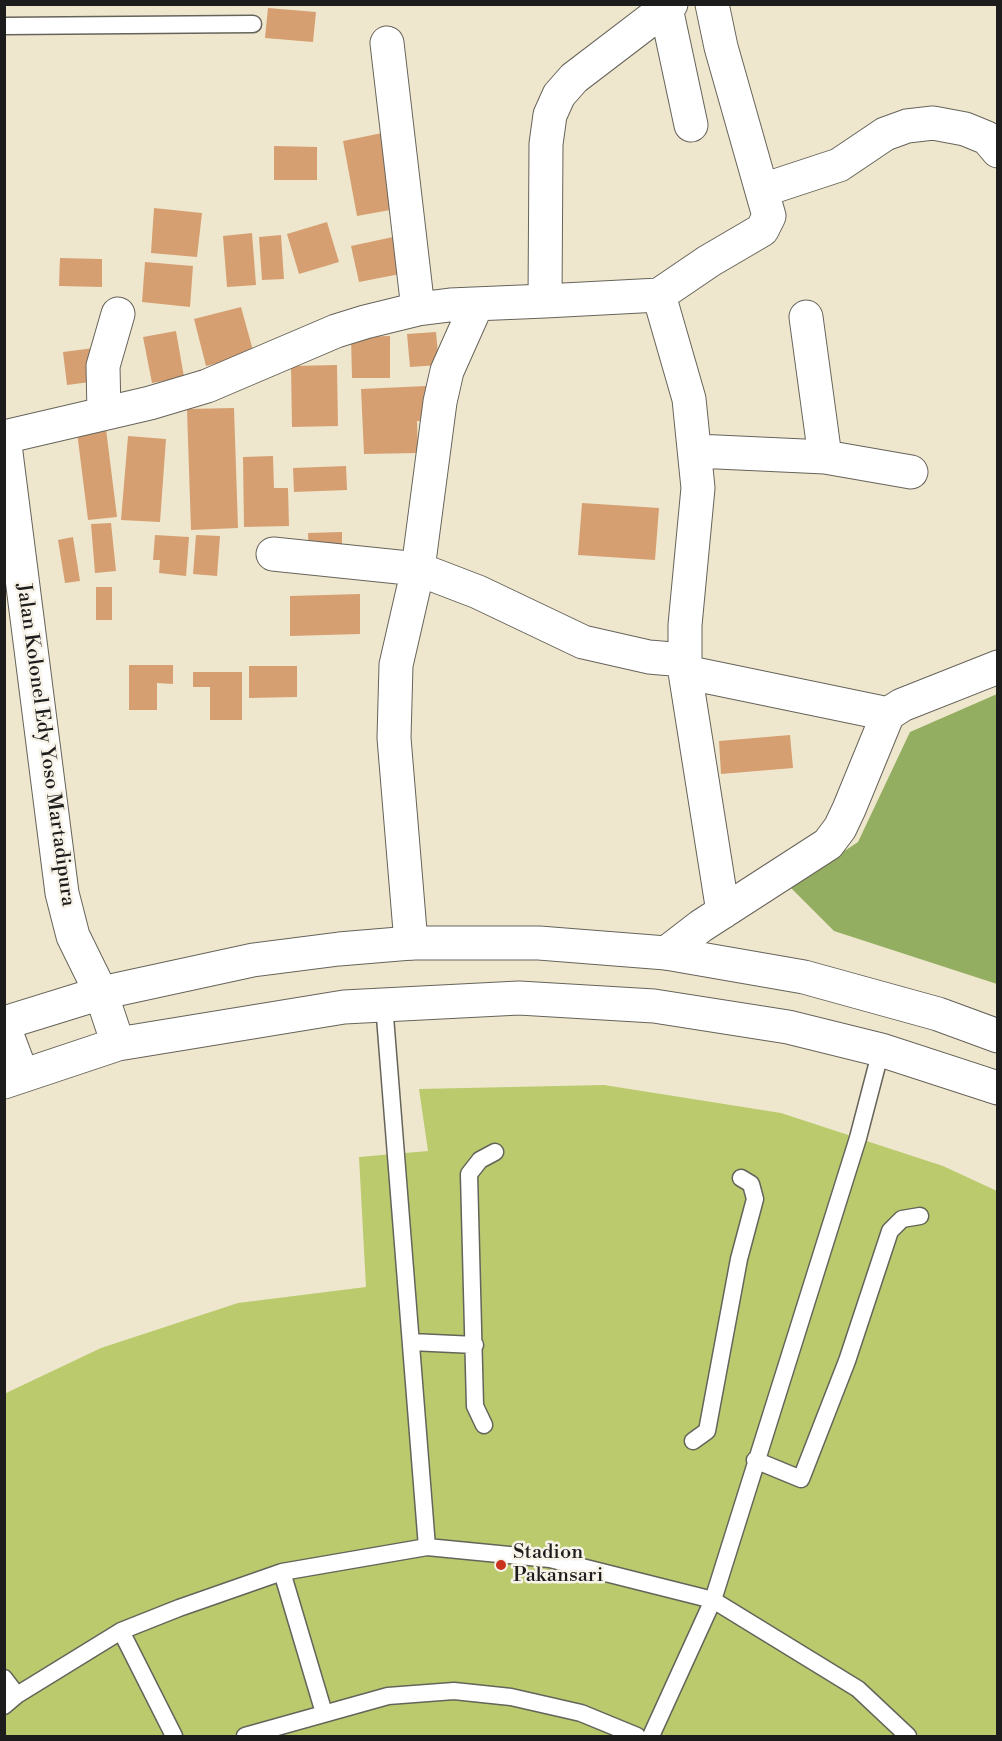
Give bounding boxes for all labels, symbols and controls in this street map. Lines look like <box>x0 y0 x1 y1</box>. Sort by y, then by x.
street label: Jalan Kolonel Edy Yoso Martadipura <box>10 582 80 908</box>
place label: Stadion Pakansari <box>513 1541 603 1588</box>
marker: Stadion Pakansari <box>494 1558 508 1572</box>

